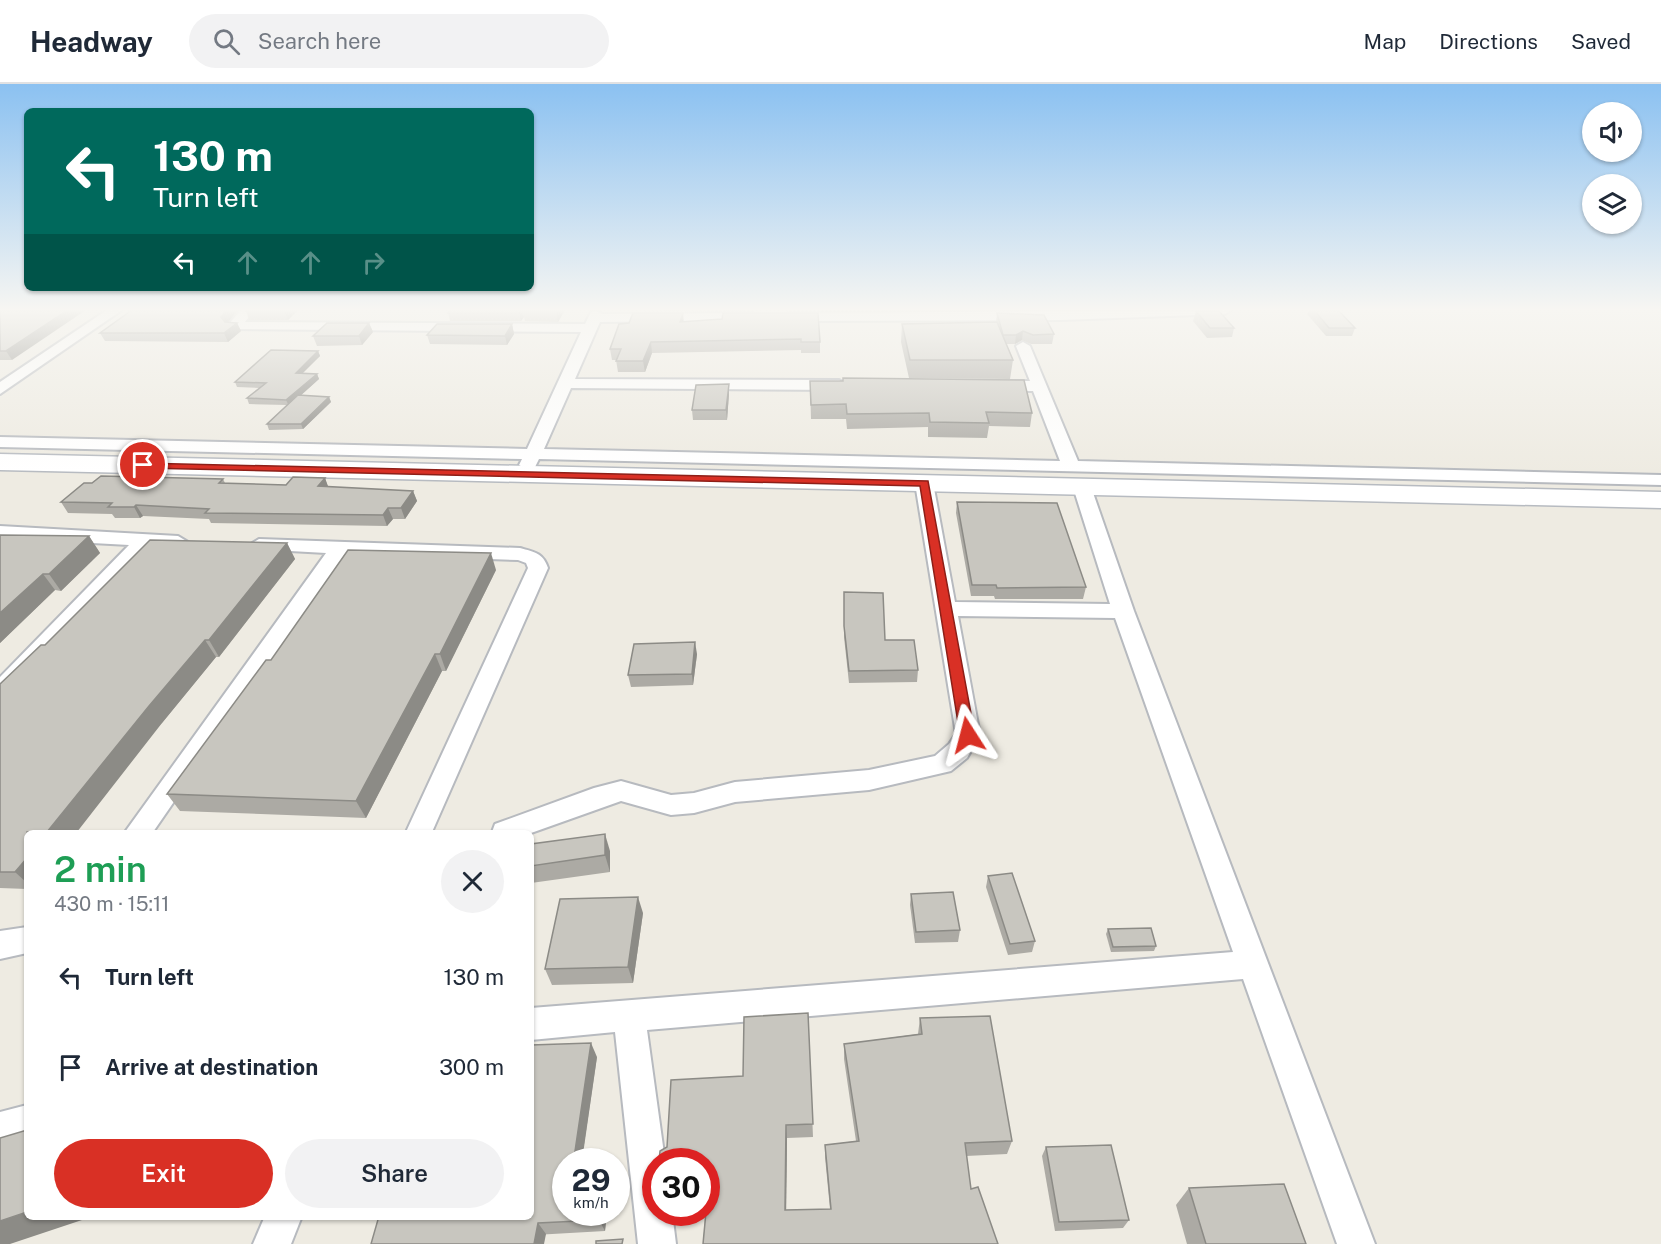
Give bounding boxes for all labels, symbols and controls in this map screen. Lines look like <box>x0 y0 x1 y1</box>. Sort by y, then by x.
search box <box>189 14 609 68</box>
text: Headway <box>30 25 153 58</box>
icon: search <box>210 25 243 58</box>
text: Search here <box>258 28 381 54</box>
text: Map <box>1364 29 1406 54</box>
text: Directions <box>1439 29 1538 54</box>
text: Saved <box>1571 29 1631 54</box>
map controls <box>1582 102 1642 234</box>
button: sound <box>1582 102 1642 162</box>
text: 130 m <box>153 131 273 180</box>
icon: left <box>54 132 132 210</box>
button: layers <box>1582 174 1642 234</box>
text: Turn left <box>153 181 259 213</box>
icon: left <box>168 246 201 279</box>
icon: ahead <box>231 246 264 279</box>
icon: ahead <box>294 246 327 279</box>
icon: right <box>357 246 390 279</box>
pin <box>117 439 168 490</box>
icon: arrive <box>126 448 159 481</box>
position arrow <box>936 703 1000 767</box>
text: 2 min <box>54 848 147 890</box>
button: close <box>441 850 504 913</box>
text: 430 m · 15:11 <box>54 892 169 916</box>
icon: left <box>54 961 87 994</box>
text: Turn left <box>105 964 194 990</box>
text: 130 m <box>443 964 504 990</box>
icon: arrive <box>54 1051 87 1084</box>
text: Arrive at destination <box>105 1054 318 1080</box>
text: 300 m <box>439 1054 504 1080</box>
button: Exit <box>54 1139 273 1208</box>
button: Share <box>285 1139 504 1208</box>
speed limit sign: 30 <box>642 1148 720 1226</box>
text: 29 <box>572 1162 610 1198</box>
text: km/h <box>573 1194 609 1211</box>

